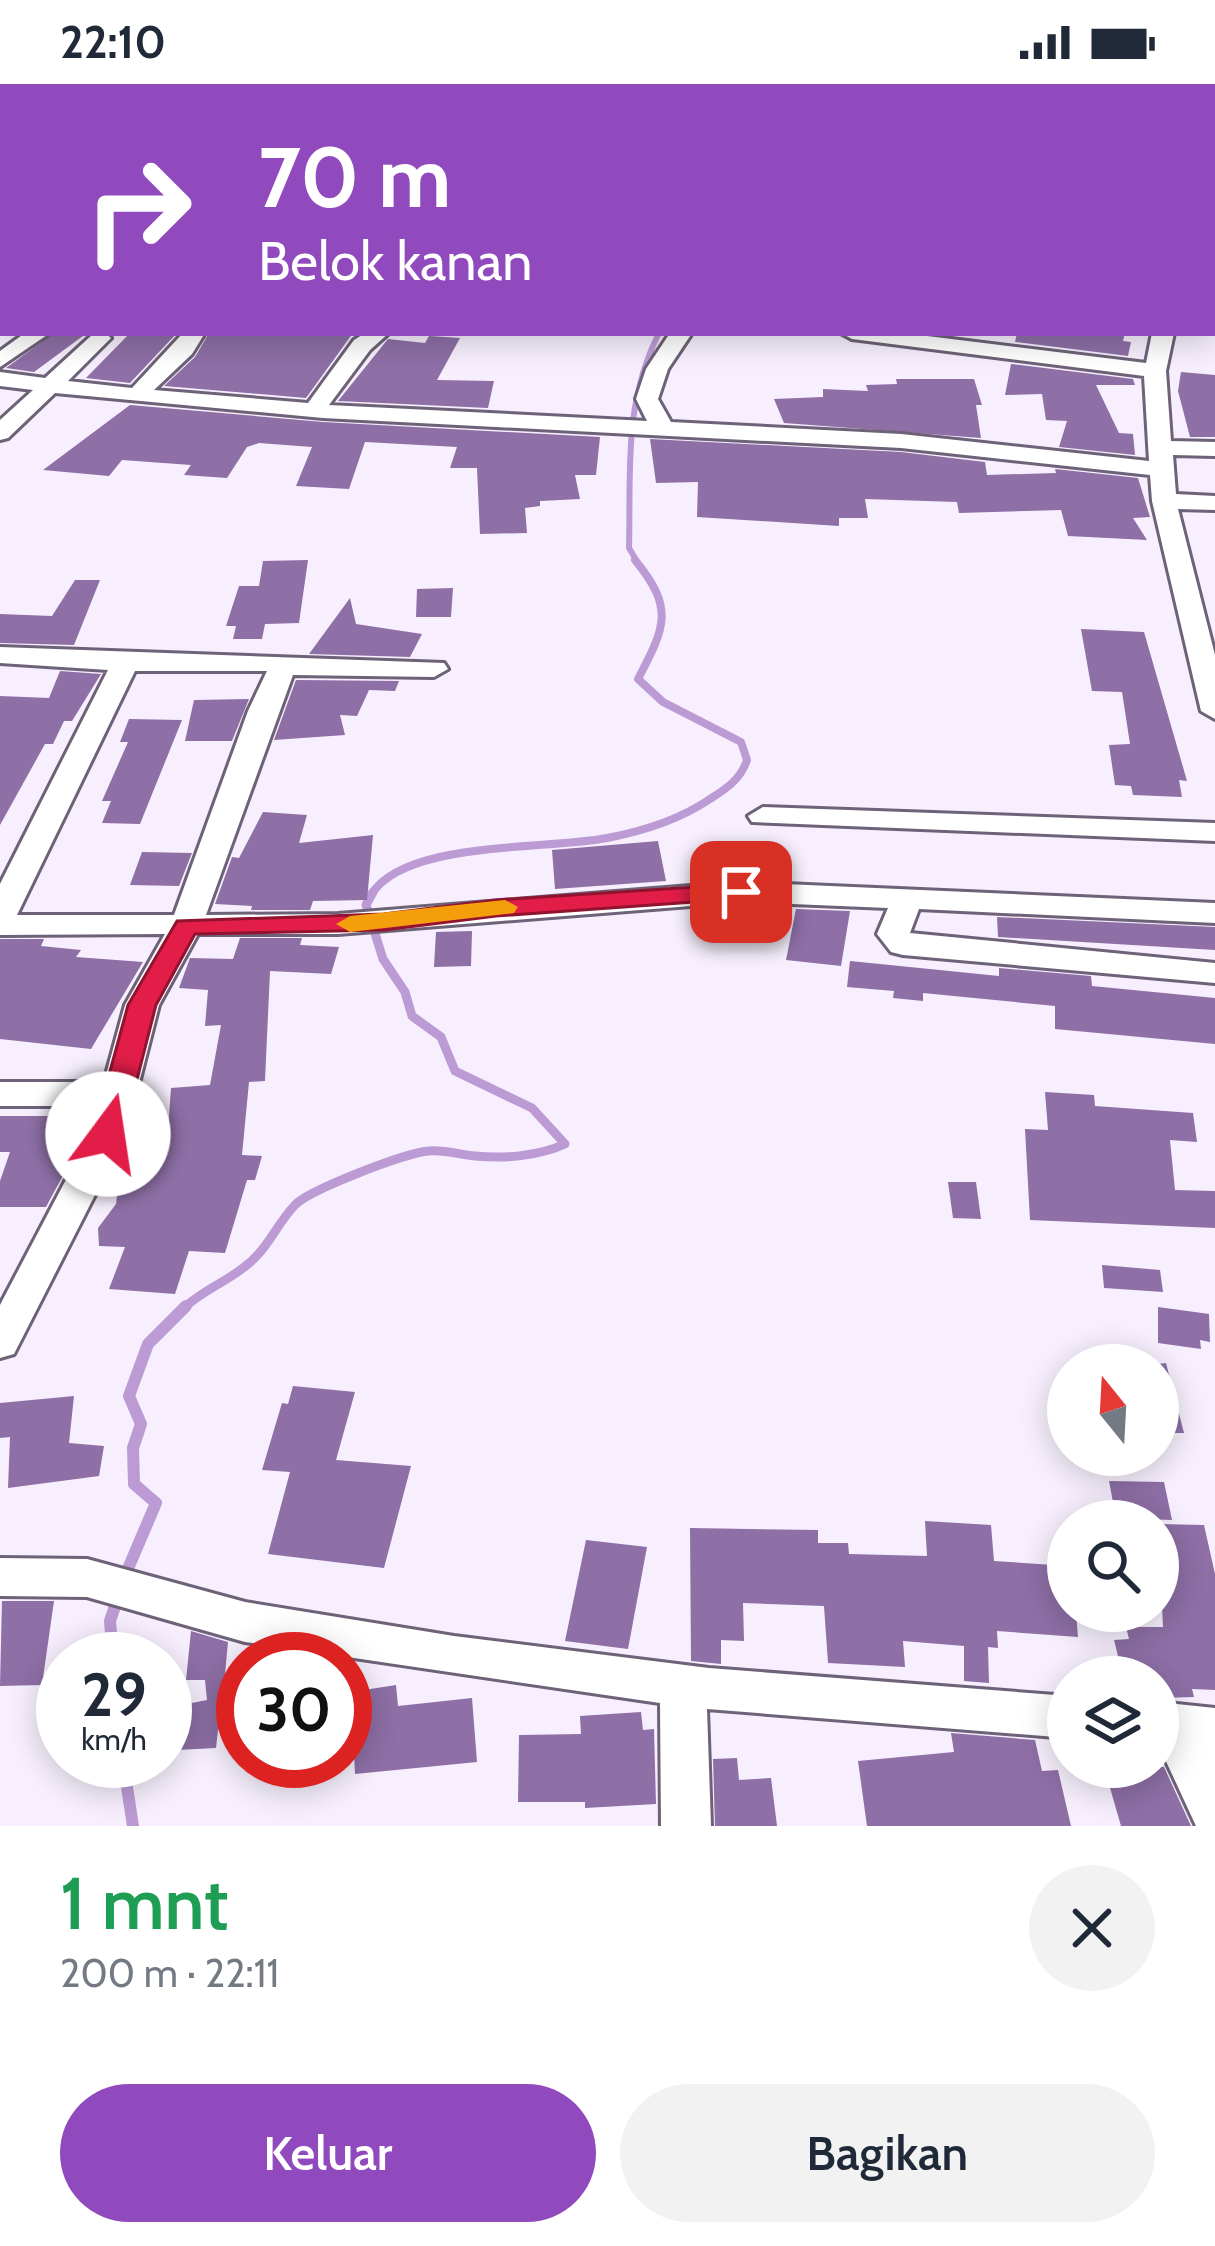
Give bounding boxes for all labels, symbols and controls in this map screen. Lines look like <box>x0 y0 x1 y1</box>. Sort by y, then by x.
text: 22:10 <box>60 15 166 69</box>
text: 70 m <box>258 126 451 228</box>
icon: right <box>60 132 216 288</box>
text: Belok kanan <box>258 228 533 294</box>
pin <box>690 841 792 943</box>
icon: arrive <box>708 859 774 925</box>
position arrow <box>45 1071 171 1197</box>
north arrow <box>1047 1344 1179 1476</box>
map controls <box>1047 1344 1179 1788</box>
button: search <box>1047 1500 1179 1632</box>
speed limit sign: 30 <box>216 1632 372 1788</box>
button: layers <box>1047 1656 1179 1788</box>
text: 29 <box>81 1658 147 1731</box>
text: km/h <box>81 1721 147 1758</box>
text: 1 mnt <box>60 1860 228 1947</box>
button: close <box>1029 1865 1155 1991</box>
text: 200 m · 22:11 <box>60 1949 279 1997</box>
button: Keluar <box>60 2084 596 2222</box>
button: Bagikan <box>620 2084 1155 2222</box>

